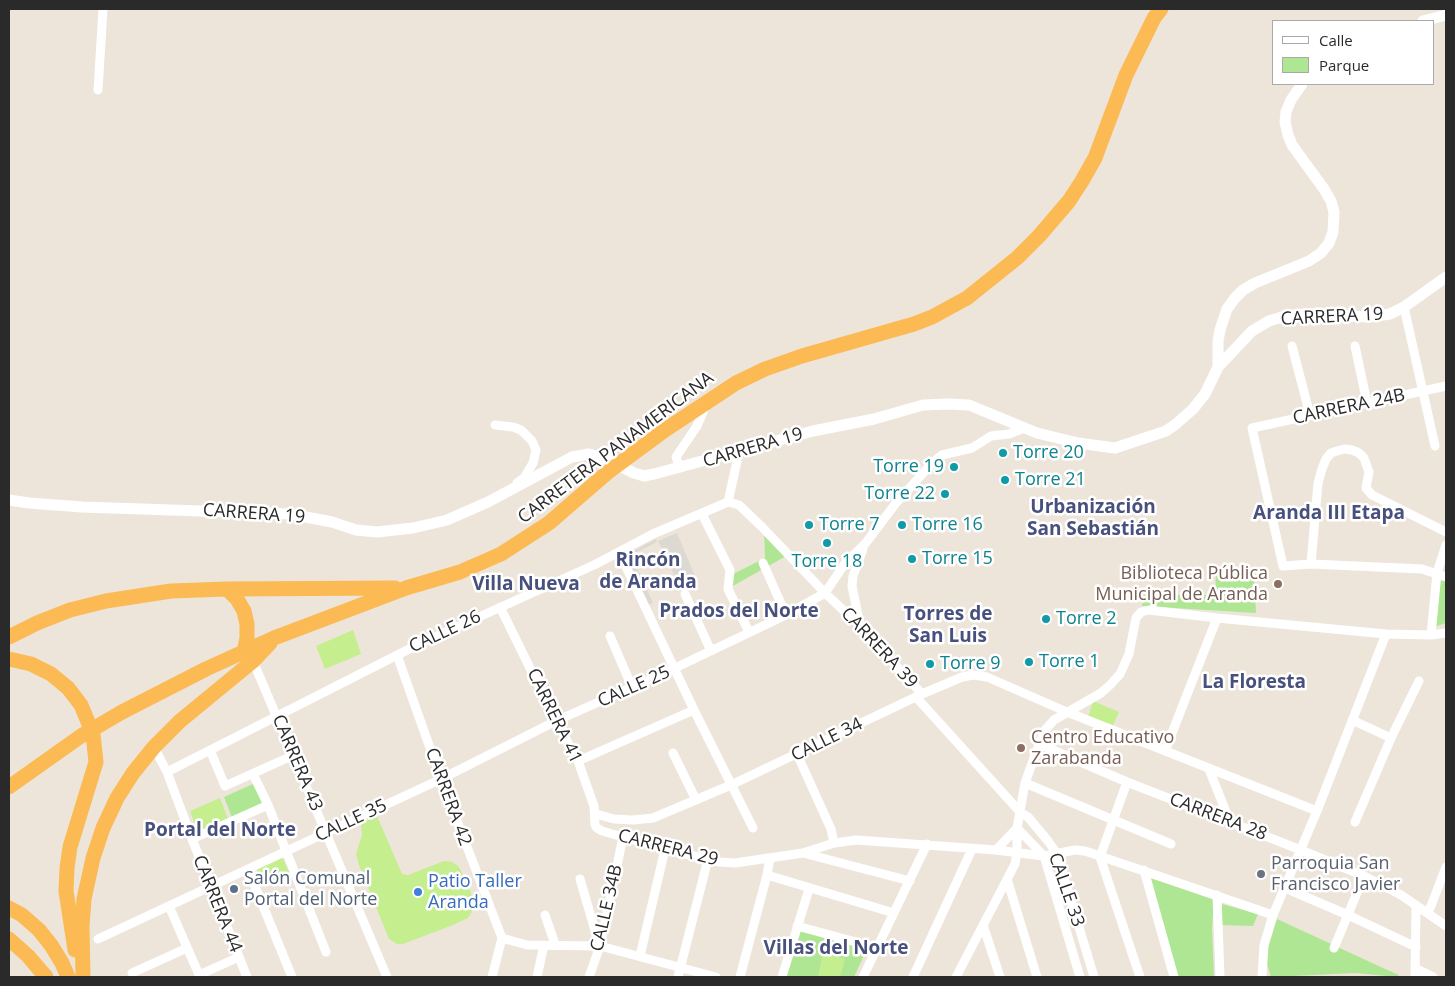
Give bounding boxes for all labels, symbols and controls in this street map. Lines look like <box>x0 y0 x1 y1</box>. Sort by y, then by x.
legend <box>1272 20 1435 85</box>
text: Calle <box>1319 30 1353 50</box>
text: Parque <box>1319 55 1369 75</box>
street label: CARRERA 19 <box>1280 304 1384 330</box>
street label: CARRETERA PANAMERICANA <box>514 367 718 529</box>
street label: CARRERA 24B <box>1291 385 1407 429</box>
street label: CARRERA 19 <box>701 423 805 473</box>
place label: Torre 20 <box>1013 442 1084 464</box>
marker: Torre 20 <box>997 447 1009 459</box>
place label: Torre 19 <box>873 456 944 478</box>
marker: Torre 19 <box>948 461 960 473</box>
place label: Torre 21 <box>1015 469 1086 491</box>
marker: Torre 21 <box>999 474 1011 486</box>
place label: Torre 22 <box>864 483 935 505</box>
marker: Torre 22 <box>939 488 951 500</box>
district label: Urbanización San Sebastián <box>1027 497 1159 541</box>
street label: CARRERA 19 <box>202 500 306 528</box>
district label: Aranda III Etapa <box>1253 503 1405 525</box>
place label: Torre 7 <box>819 514 880 536</box>
place label: Torre 16 <box>912 514 983 536</box>
marker: Torre 7 <box>803 519 815 531</box>
marker: Torre 16 <box>896 519 908 531</box>
marker: Torre 18 <box>821 537 833 549</box>
place label: Torre 15 <box>922 548 993 570</box>
district label: Rincón de Aranda <box>599 550 697 594</box>
place label: Torre 18 <box>792 551 862 573</box>
marker: Torre 15 <box>906 553 918 565</box>
place label: Biblioteca Pública Municipal de Aranda <box>1095 563 1268 606</box>
district label: Villa Nueva <box>472 574 580 596</box>
marker: Biblioteca Pública Municipal de Aranda <box>1272 578 1284 590</box>
district label: Prados del Norte <box>659 601 819 623</box>
street label: CARRERA 39 <box>836 603 922 693</box>
district label: Torres de San Luis <box>904 604 992 648</box>
street label: CALLE 26 <box>406 606 484 658</box>
place label: Torre 2 <box>1056 608 1117 630</box>
marker: Torre 2 <box>1040 613 1052 625</box>
place label: Torre 1 <box>1039 651 1100 673</box>
place label: Torre 9 <box>940 653 1001 675</box>
marker: Torre 1 <box>1023 656 1035 668</box>
marker: Torre 9 <box>924 658 936 670</box>
street label: CALLE 25 <box>595 662 673 712</box>
street label: CARRERA 41 <box>522 665 586 767</box>
district label: La Floresta <box>1202 672 1306 694</box>
street label: CARRERA 43 <box>267 712 327 814</box>
street label: CALLE 34 <box>788 713 866 767</box>
place label: Centro Educativo Zarabanda <box>1031 727 1174 770</box>
marker: Centro Educativo Zarabanda <box>1015 742 1027 754</box>
street label: CARRERA 42 <box>420 745 476 849</box>
street label: CARRERA 28 <box>1166 789 1270 845</box>
street label: CALLE 35 <box>312 795 390 847</box>
district label: Portal del Norte <box>144 820 296 842</box>
street label: CARRERA 29 <box>616 825 720 871</box>
street label: CALLE 33 <box>1043 850 1089 930</box>
street label: CARRERA 44 <box>188 852 246 956</box>
place label: Parroquia San Francisco Javier <box>1271 853 1400 896</box>
street label: CALLE 34B <box>587 863 627 953</box>
place label: Salón Comunal Portal del Norte <box>244 868 377 911</box>
marker: Parroquia San Francisco Javier <box>1255 868 1267 880</box>
place label: Patio Taller Aranda <box>428 871 522 914</box>
marker: Salón Comunal Portal del Norte <box>228 883 240 895</box>
marker: Patio Taller Aranda <box>412 886 424 898</box>
district label: Villas del Norte <box>764 938 908 960</box>

